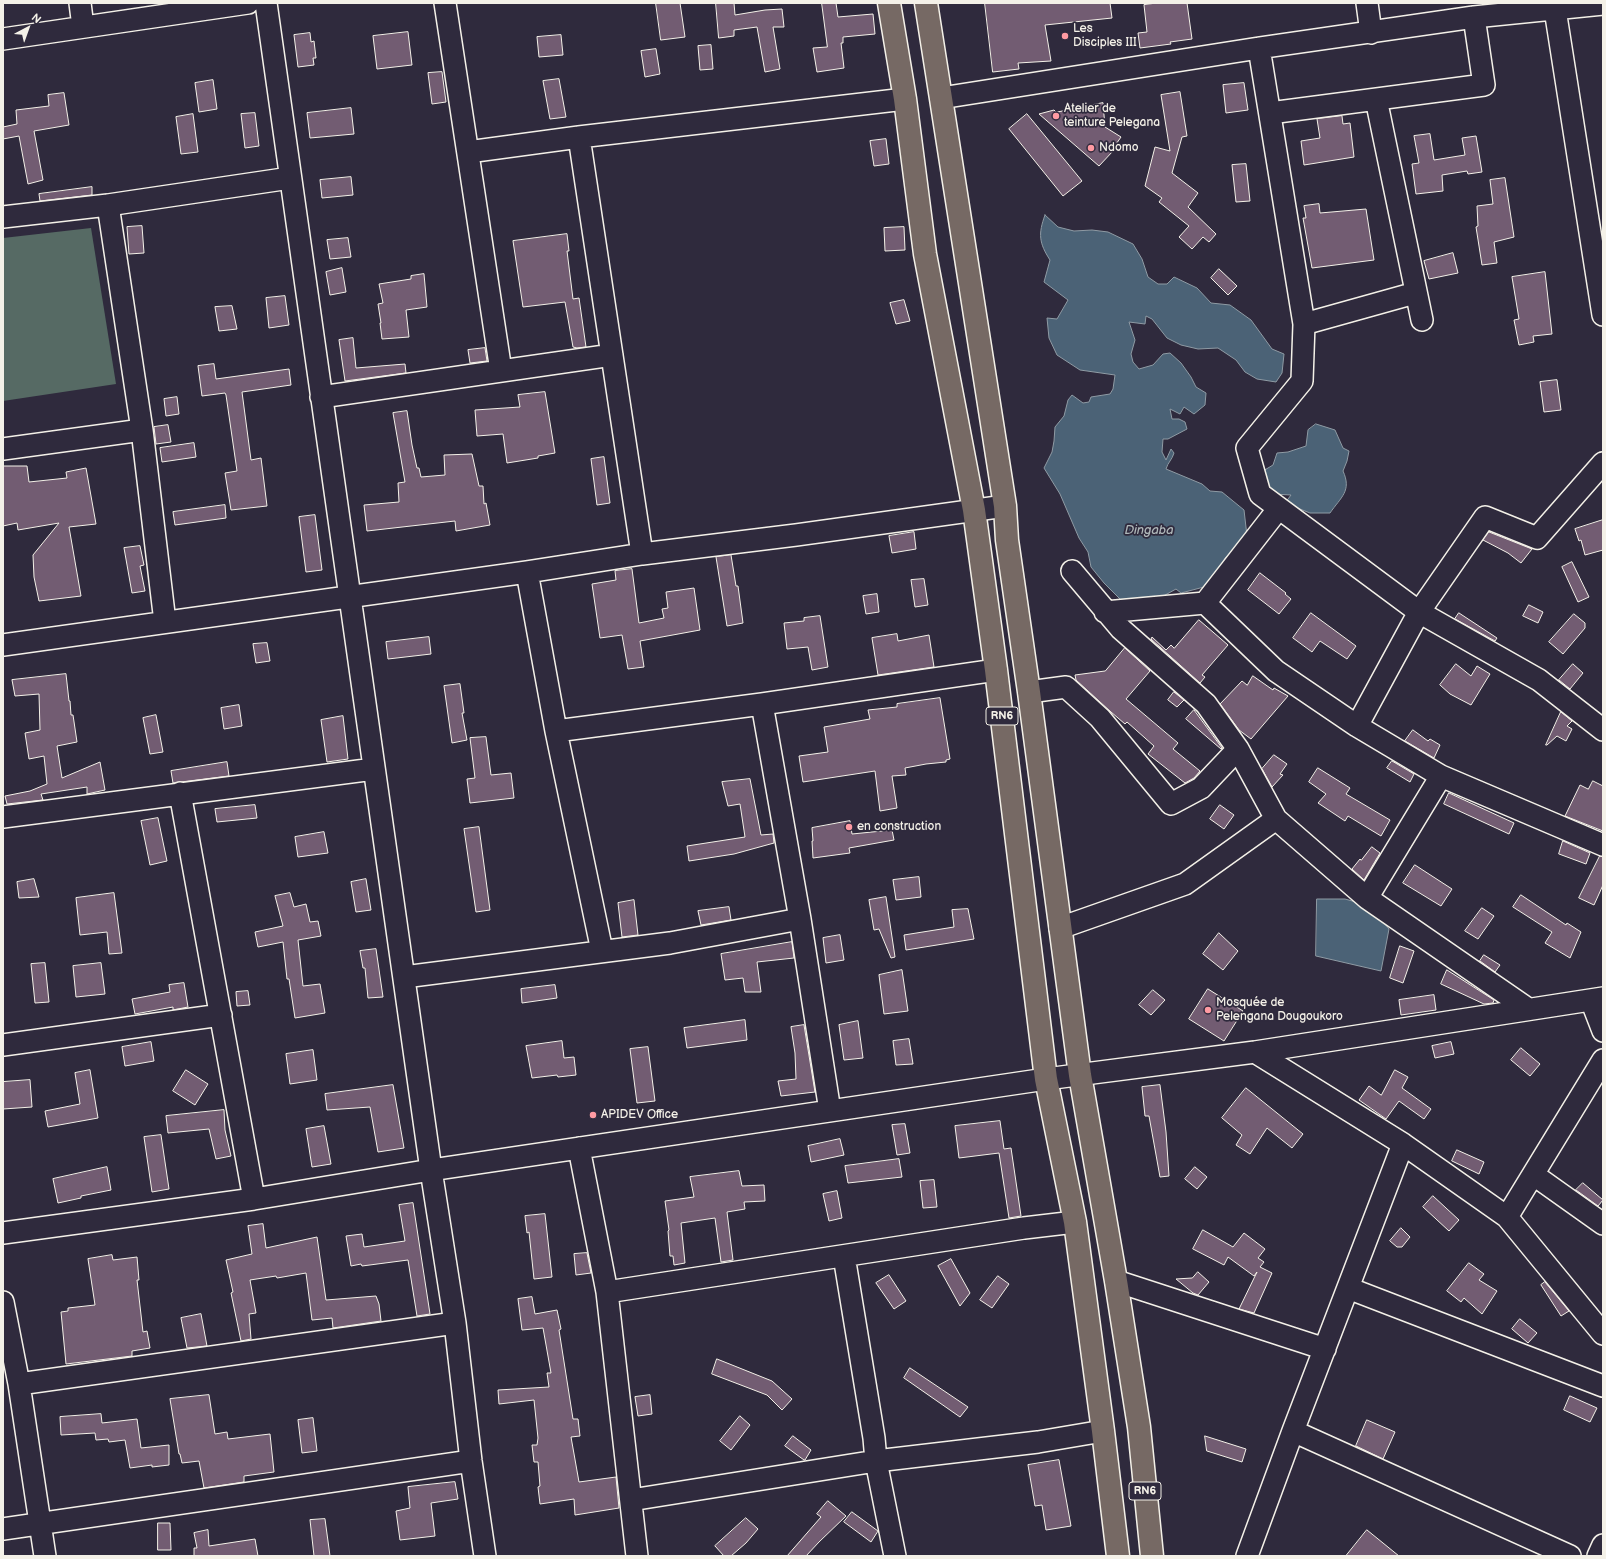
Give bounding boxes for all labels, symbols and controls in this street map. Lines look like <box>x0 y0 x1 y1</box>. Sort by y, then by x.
north arrow <box>8 8 48 48</box>
text: N <box>29 11 44 26</box>
place label: Les Disciples III <box>1073 22 1137 50</box>
marker: Les Disciples III <box>1060 31 1070 41</box>
place label: Atelier de teinture Pelegana <box>1064 102 1160 130</box>
marker: Atelier de teinture Pelegana <box>1051 111 1061 121</box>
place label: Ndomo <box>1099 141 1138 155</box>
marker: Ndomo <box>1086 143 1096 153</box>
water label: Dingaba <box>1125 523 1173 539</box>
road number: RN6 <box>986 707 1018 725</box>
place label: en construction <box>857 820 941 834</box>
marker: en construction <box>844 822 854 832</box>
place label: Mosquée de Pelengana Dougoukoro <box>1216 996 1343 1024</box>
marker: Mosquée de Pelengana Dougoukoro <box>1203 1005 1213 1015</box>
place label: APIDEV Office <box>601 1108 678 1122</box>
marker: APIDEV Office <box>588 1110 598 1120</box>
road number: RN6 <box>1129 1482 1161 1500</box>

